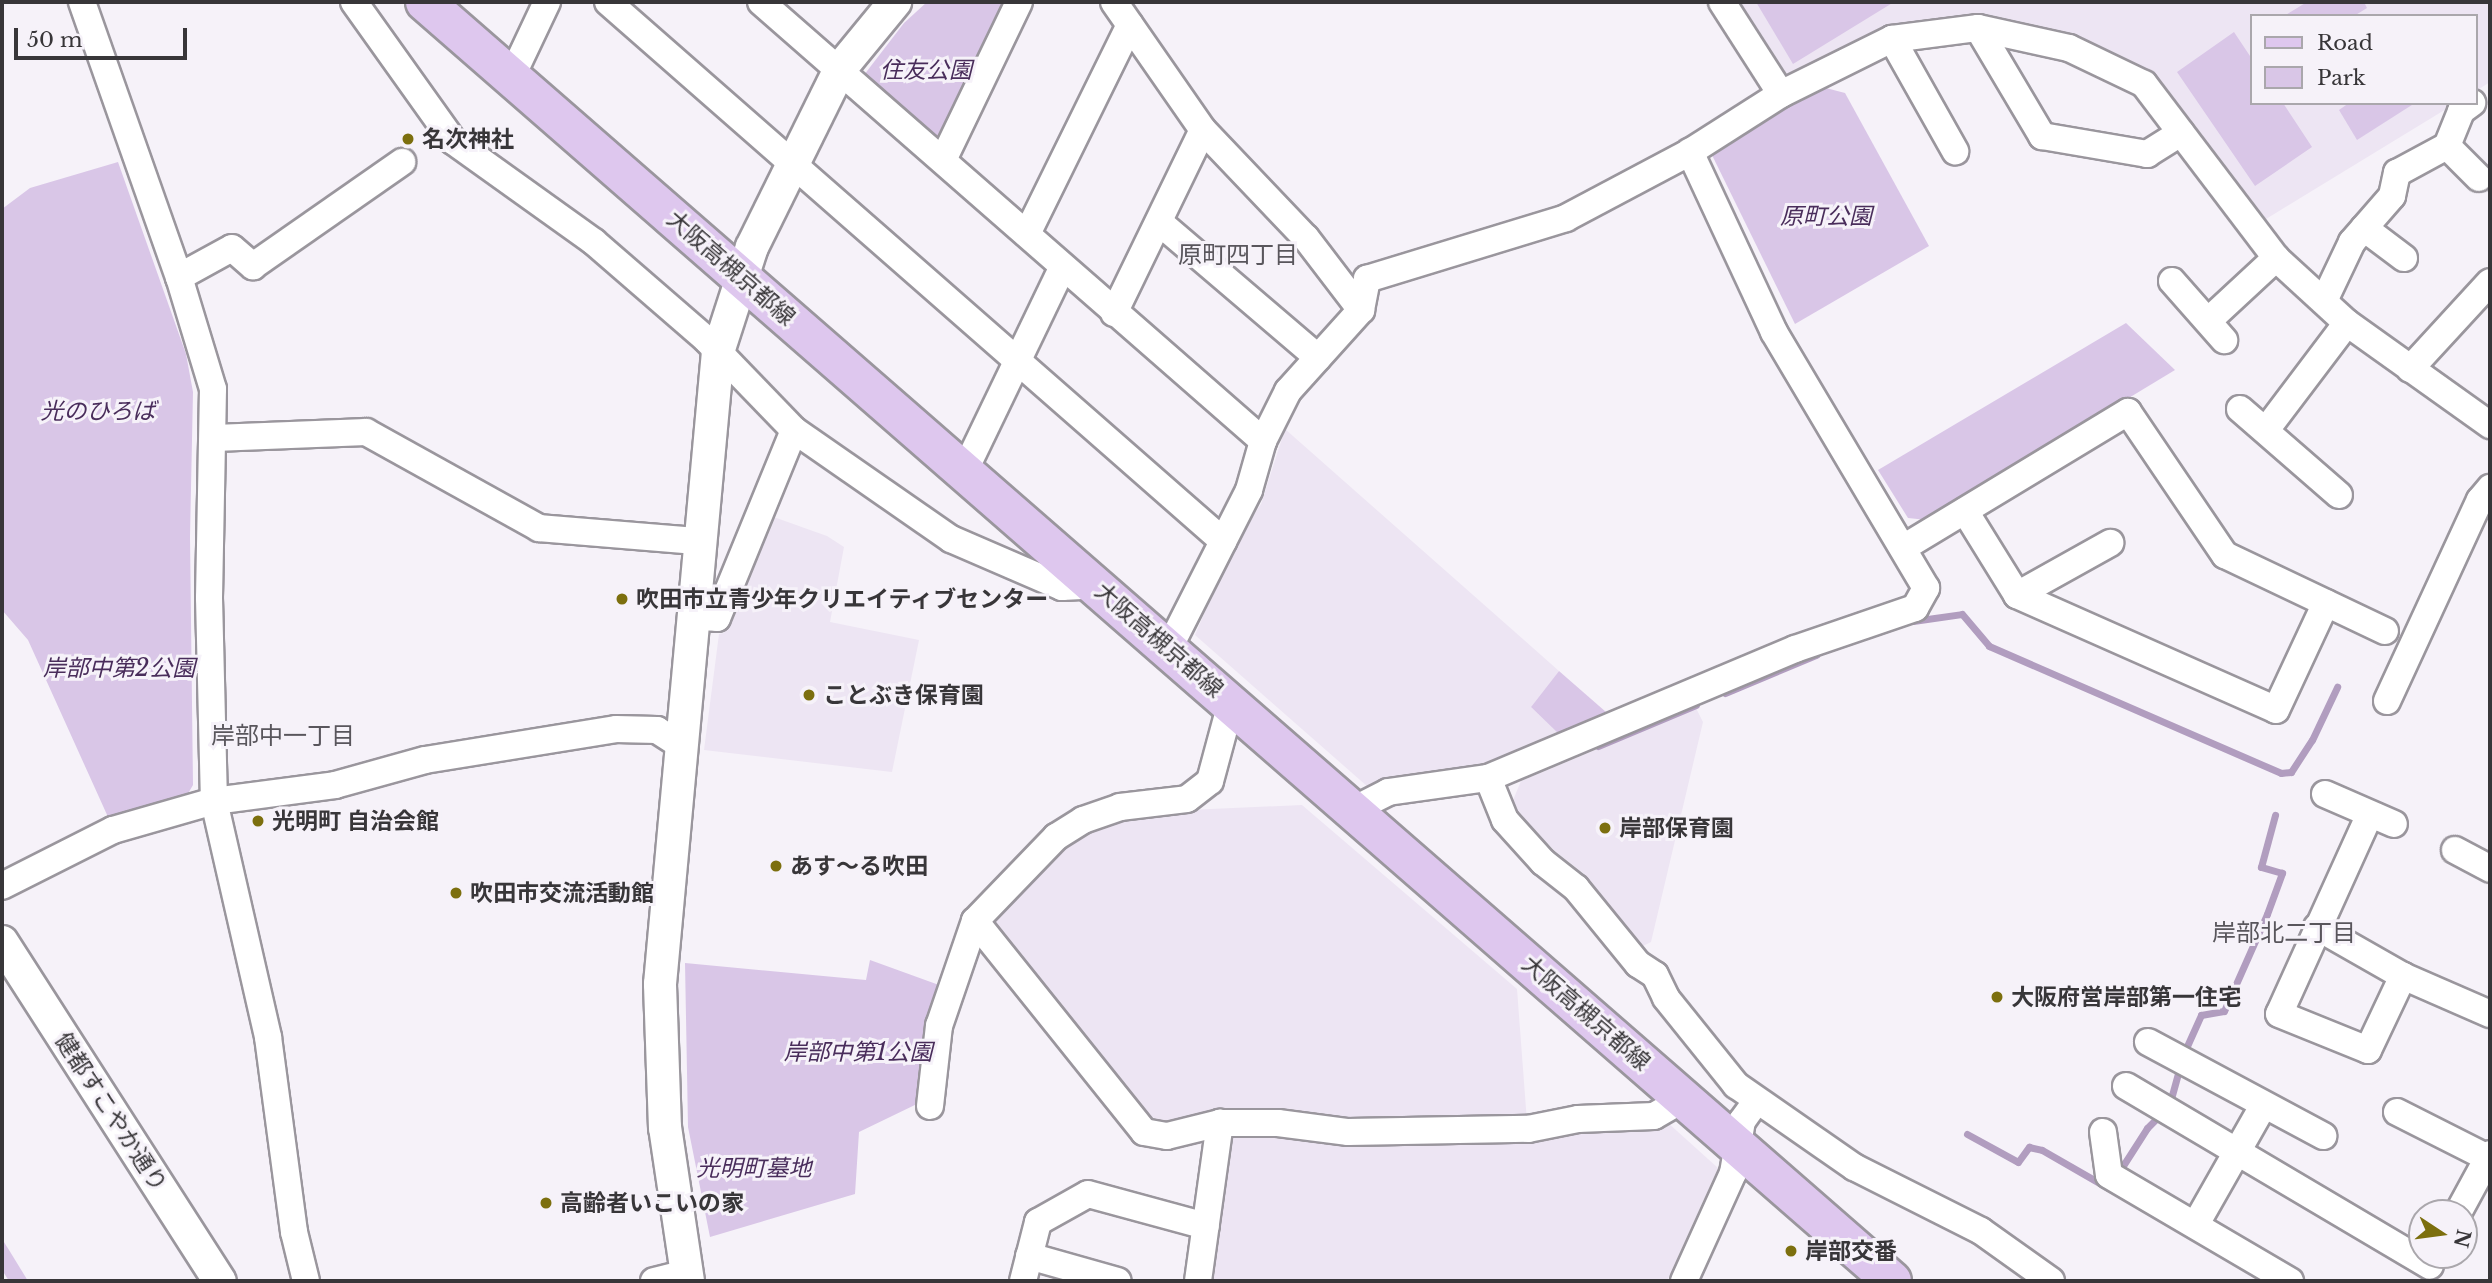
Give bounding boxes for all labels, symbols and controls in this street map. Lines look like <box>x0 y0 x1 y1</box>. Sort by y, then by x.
scale bar <box>18 14 191 58</box>
legend <box>2250 14 2478 105</box>
text: 50 m <box>27 27 82 53</box>
text: Road <box>2317 30 2373 56</box>
park label: 住友公園 <box>880 56 972 84</box>
text: Park <box>2317 65 2366 91</box>
place label: 名次神社 <box>422 125 514 153</box>
marker: 名次神社 <box>400 131 416 147</box>
park label: 原町公園 <box>1780 202 1872 230</box>
street label: 大阪高槻京都線 <box>661 205 801 331</box>
district label: 原町四丁目 <box>1178 241 1298 269</box>
park label: 光のひろば <box>41 397 155 425</box>
street label: 大阪高槻京都線 <box>1089 577 1229 703</box>
place label: 吹田市立青少年クリエイティブセンター <box>636 585 1050 613</box>
marker: 吹田市立青少年クリエイティブセンター <box>614 591 630 607</box>
park label: 岸部中第2公園 <box>43 654 195 682</box>
place label: ことぶき保育園 <box>823 681 984 709</box>
marker: ことぶき保育園 <box>801 687 817 703</box>
district label: 岸部中一丁目 <box>211 722 355 750</box>
place label: 光明町 自治会館 <box>272 807 439 835</box>
marker: 光明町 自治会館 <box>250 813 266 829</box>
place label: 岸部保育園 <box>1619 814 1734 842</box>
marker: 岸部保育園 <box>1597 820 1613 836</box>
place label: あす～る吹田 <box>790 852 928 880</box>
marker: あす～る吹田 <box>768 858 784 874</box>
place label: 吹田市交流活動館 <box>470 879 654 907</box>
marker: 吹田市交流活動館 <box>448 885 464 901</box>
district label: 岸部北二丁目 <box>2212 919 2356 947</box>
street label: 大阪高槻京都線 <box>1516 950 1656 1076</box>
place label: 大阪府営岸部第一住宅 <box>2011 983 2241 1011</box>
marker: 大阪府営岸部第一住宅 <box>1989 989 2005 1005</box>
street label: 健都すこやか通り <box>49 1027 173 1197</box>
park label: 岸部中第1公園 <box>784 1038 932 1066</box>
park label: 光明町墓地 <box>697 1154 811 1182</box>
place label: 高齢者いこいの家 <box>560 1189 744 1217</box>
marker: 高齢者いこいの家 <box>538 1195 554 1211</box>
north arrow <box>2408 1199 2478 1269</box>
text: N <box>2449 1227 2475 1250</box>
place label: 岸部交番 <box>1805 1237 1897 1265</box>
marker: 岸部交番 <box>1783 1243 1799 1259</box>

